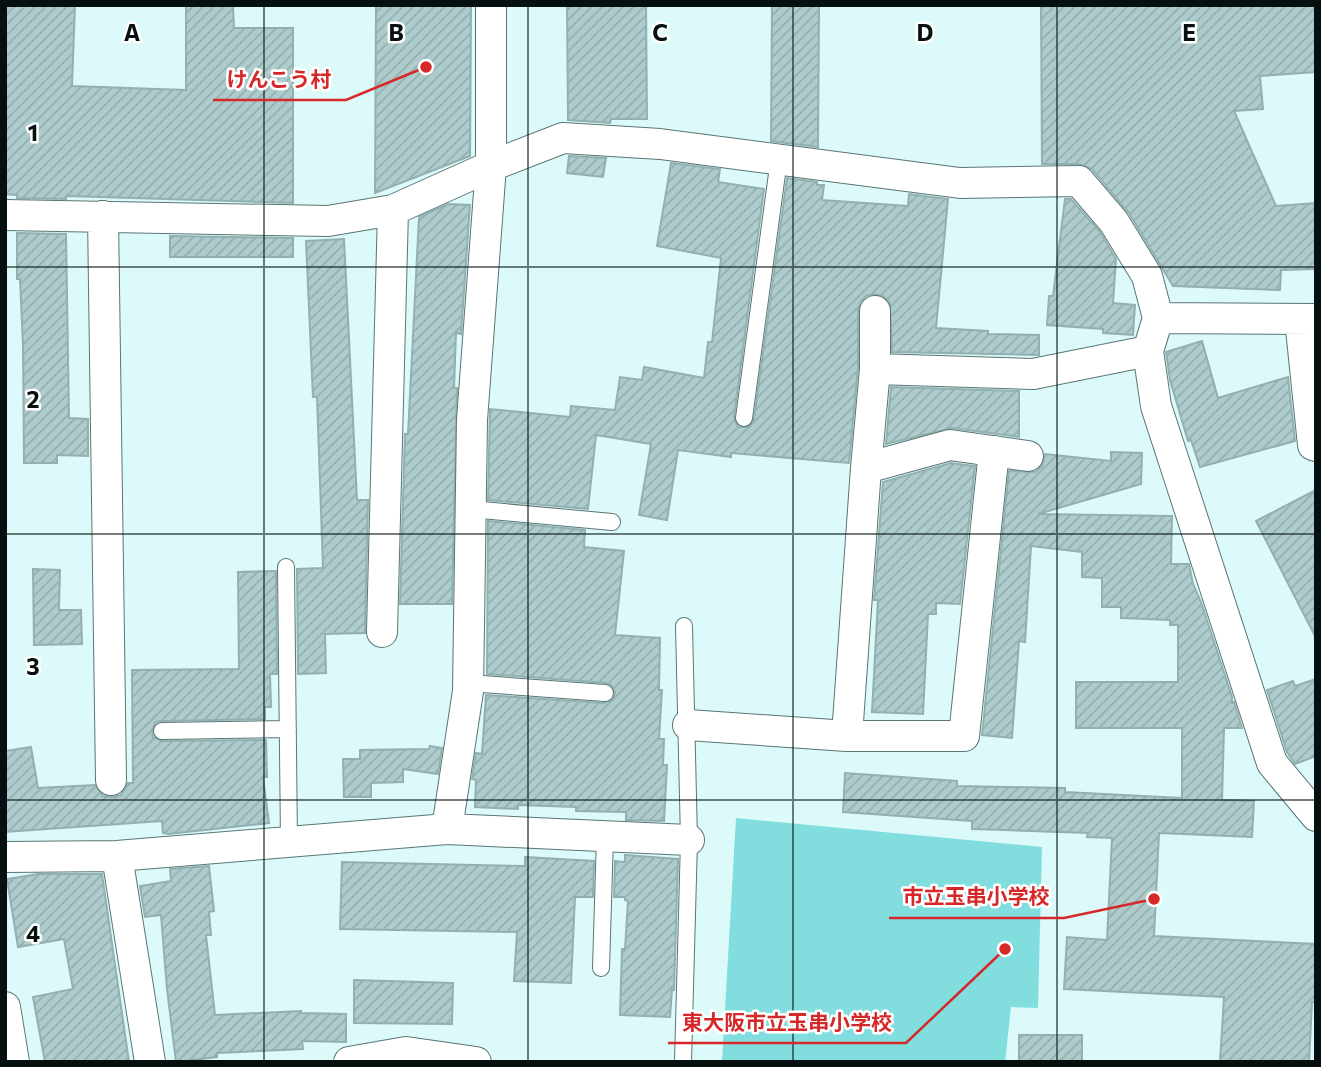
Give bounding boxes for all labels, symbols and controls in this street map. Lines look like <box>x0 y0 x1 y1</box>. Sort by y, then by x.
text: A <box>124 18 141 46</box>
text: B <box>388 18 404 46</box>
text: C <box>652 18 668 46</box>
text: D <box>917 18 934 46</box>
text: E <box>1182 18 1196 46</box>
callout: けんこう村 <box>213 58 346 100</box>
text: けんこう村 <box>227 66 332 91</box>
text: 1 <box>28 118 38 146</box>
text: 2 <box>26 385 40 413</box>
text: 3 <box>26 652 40 680</box>
callout: 市立玉串小学校 <box>889 876 1064 918</box>
text: 市立玉串小学校 <box>903 883 1050 908</box>
text: 4 <box>26 919 40 947</box>
callout: 東大阪市立玉串小学校 <box>668 1001 906 1043</box>
text: 東大阪市立玉串小学校 <box>682 1009 892 1034</box>

